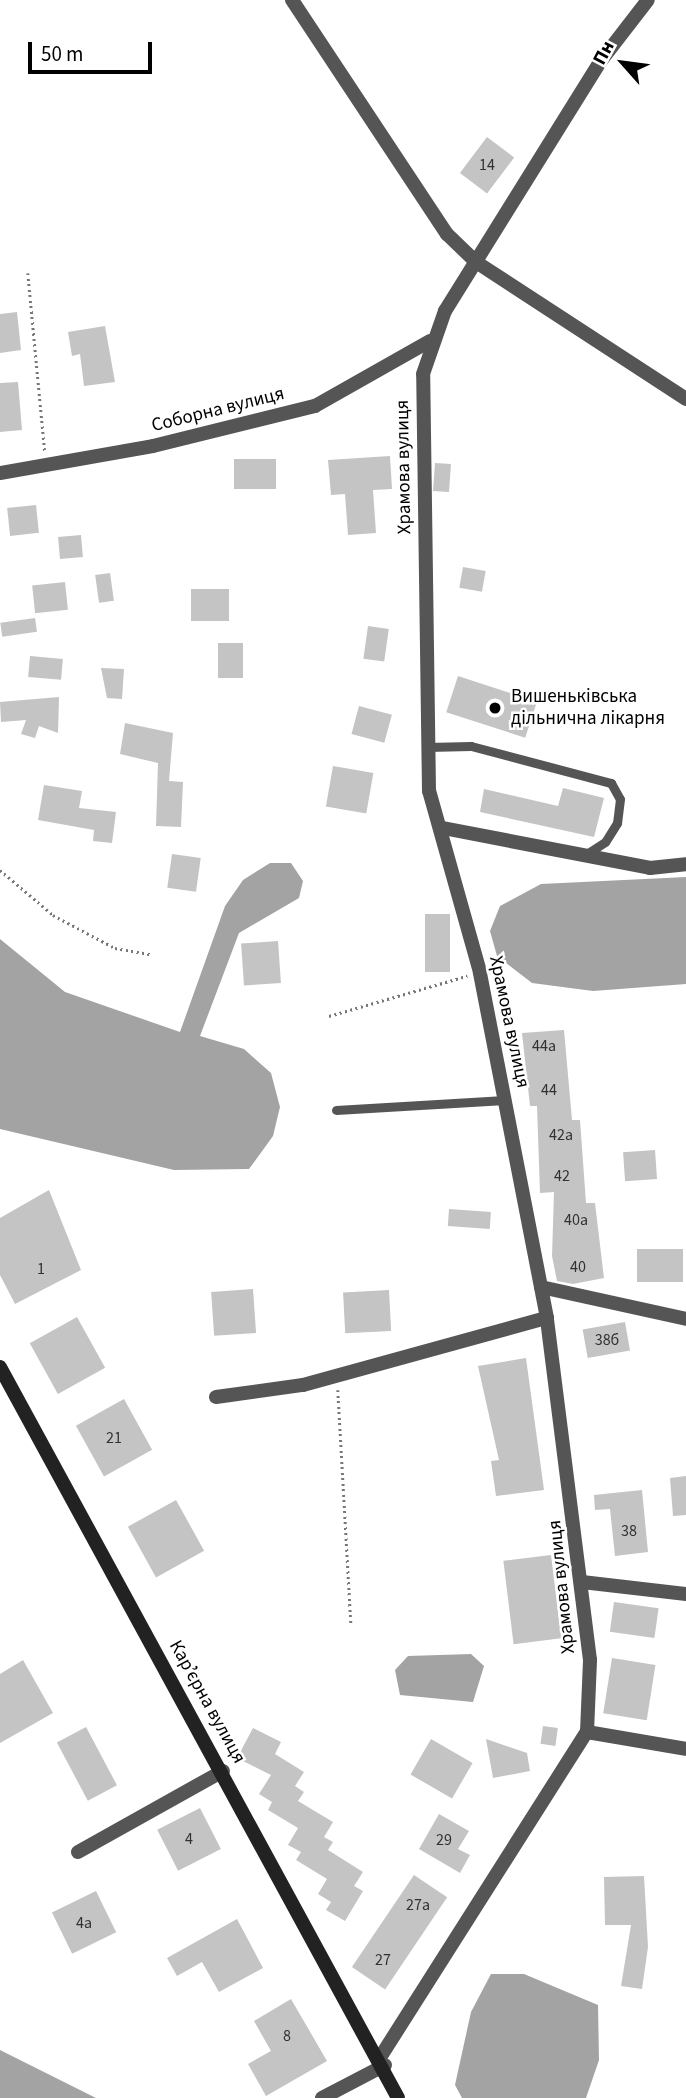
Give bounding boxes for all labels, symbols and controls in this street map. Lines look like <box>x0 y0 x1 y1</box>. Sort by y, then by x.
scale bar <box>32 28 156 72</box>
north arrow <box>588 28 658 98</box>
text: Пн <box>587 36 621 70</box>
text: 50 m <box>41 39 83 69</box>
house number: 14 <box>479 155 495 175</box>
street label: Соборна вулиця <box>149 382 287 438</box>
street label: Храмова вулиця <box>391 400 417 534</box>
place label: Вишеньківська дільнична лікарня <box>511 686 665 730</box>
marker: Вишеньківська дільнична лікарня <box>485 698 505 718</box>
street label: Храмова вулиця <box>484 954 534 1090</box>
house number: 44а <box>532 1036 556 1056</box>
house number: 44 <box>541 1080 557 1100</box>
house number: 42а <box>549 1125 573 1145</box>
house number: 42 <box>554 1166 570 1186</box>
house number: 40а <box>564 1210 588 1230</box>
house number: 40 <box>570 1257 586 1277</box>
house number: 1 <box>37 1259 45 1279</box>
house number: 38б <box>595 1330 619 1350</box>
house number: 21 <box>106 1428 122 1448</box>
street label: Храмова вулиця <box>544 1519 580 1655</box>
house number: 38 <box>621 1521 637 1541</box>
street label: Карʼєрна вулиця <box>164 1636 250 1768</box>
house number: 4 <box>185 1829 193 1849</box>
house number: 29 <box>436 1830 452 1850</box>
house number: 27а <box>406 1895 430 1915</box>
house number: 4а <box>76 1913 92 1933</box>
house number: 27 <box>375 1950 391 1970</box>
house number: 8 <box>283 2026 291 2046</box>

